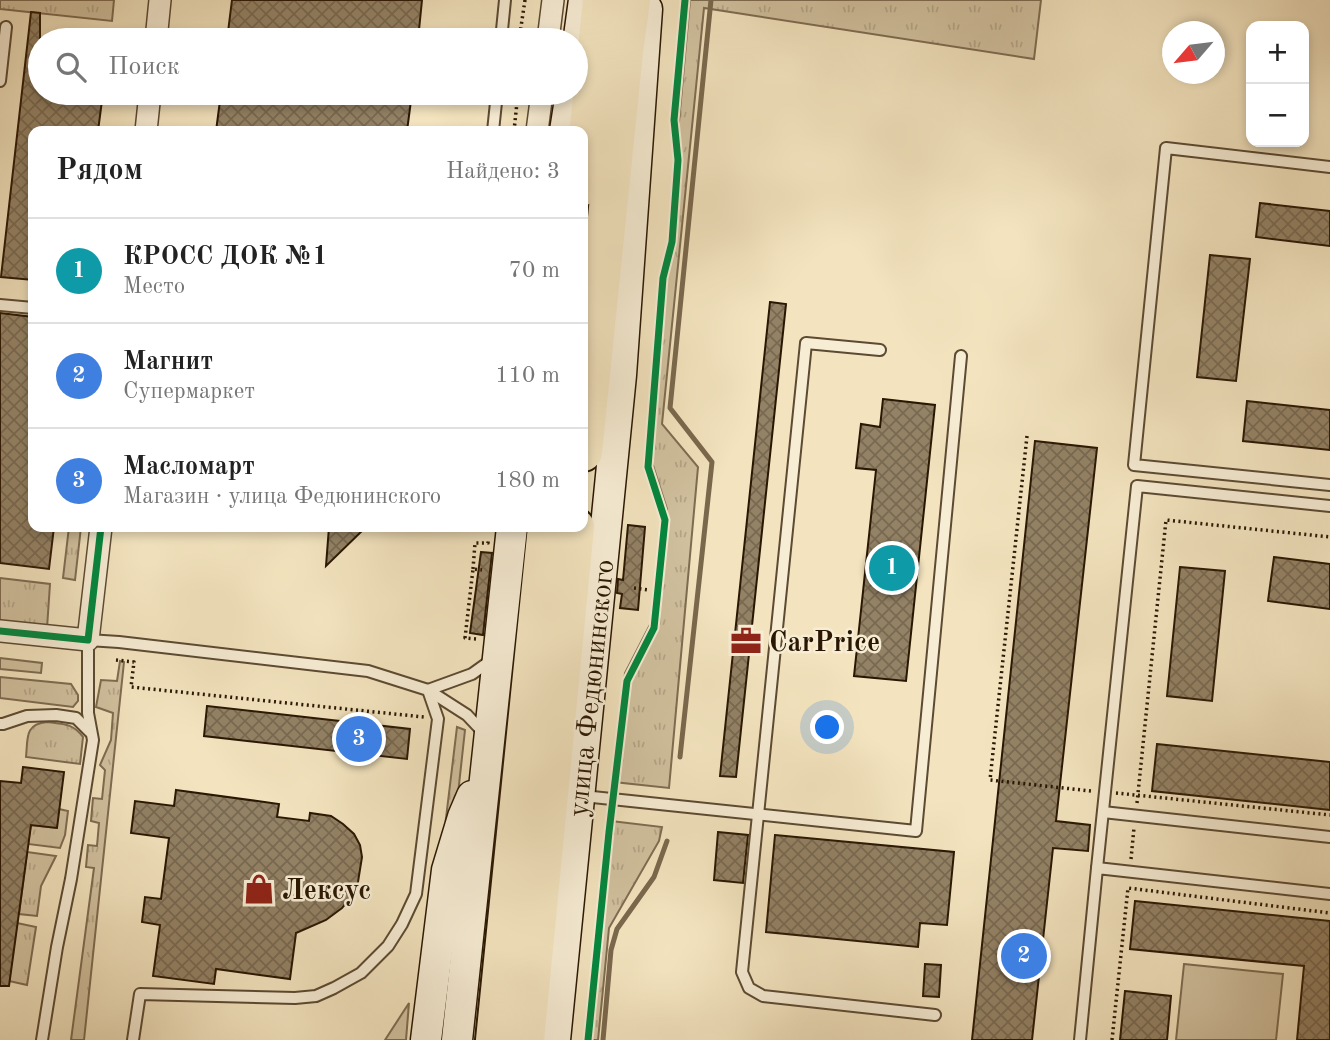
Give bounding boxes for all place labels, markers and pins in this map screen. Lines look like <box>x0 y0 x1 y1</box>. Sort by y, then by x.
pin: 1 <box>869 542 915 594</box>
office icon: CarPrice <box>729 624 763 658</box>
place label: CarPrice <box>769 630 880 658</box>
pin: 3 <box>336 713 382 765</box>
shop icon: Лексус <box>242 872 276 906</box>
place label: Лексус <box>282 878 371 906</box>
pin: 2 <box>1001 930 1047 982</box>

